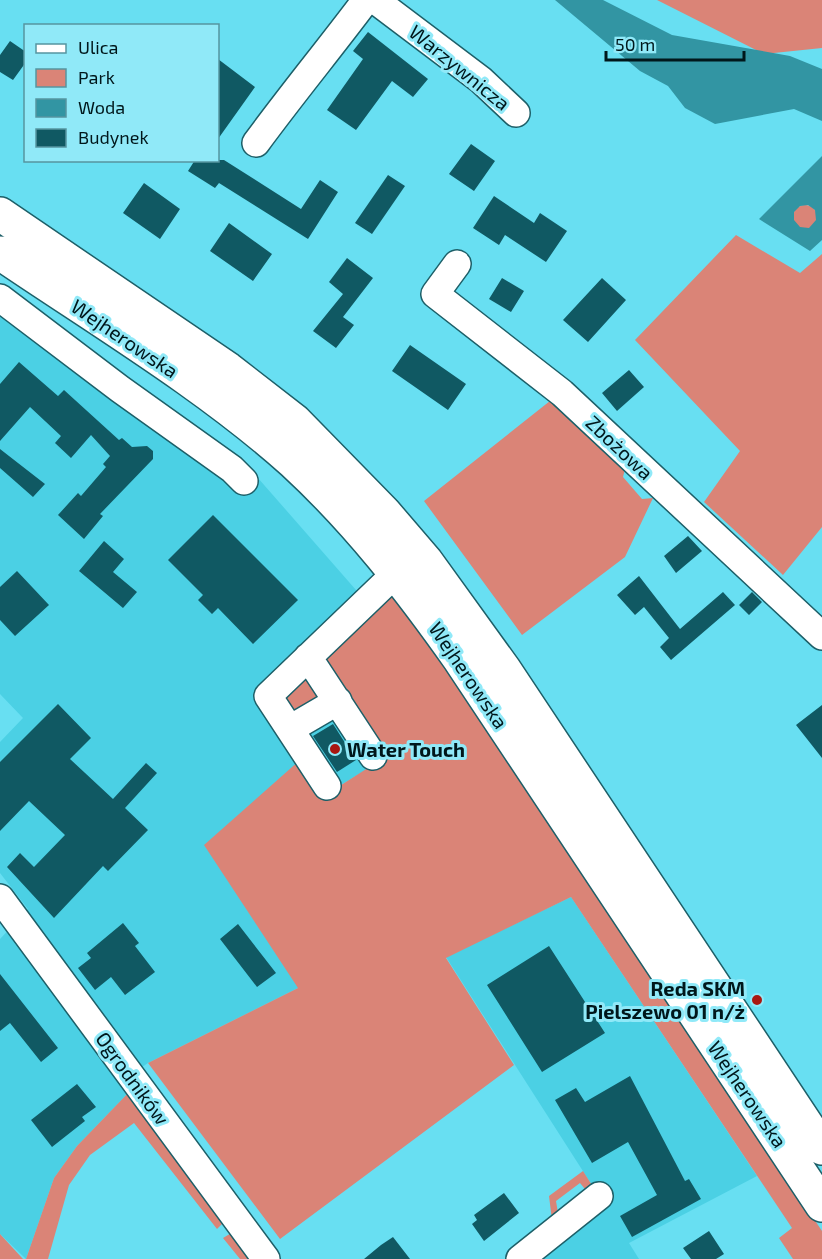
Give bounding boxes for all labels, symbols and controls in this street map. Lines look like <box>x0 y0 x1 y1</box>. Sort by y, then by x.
street label: Warzywnicza <box>405 19 515 115</box>
legend <box>24 24 219 162</box>
scale bar <box>606 24 744 62</box>
text: 50 m <box>615 33 655 55</box>
text: Ulica <box>78 36 118 58</box>
text: Park <box>78 66 115 88</box>
text: Woda <box>78 96 125 118</box>
text: Budynek <box>78 126 149 148</box>
street label: Wejherowska <box>67 294 183 382</box>
street label: Zbożowa <box>581 410 659 484</box>
street label: Wejherowska <box>425 617 513 733</box>
place label: Water Touch <box>347 737 465 761</box>
marker: Water Touch <box>328 742 342 756</box>
place label: Reda SKM Pielszewo 01 n/ż <box>585 976 745 1023</box>
marker: Reda SKM Pielszewo 01 n/ż <box>750 993 764 1007</box>
street label: Ogrodników <box>91 1027 175 1129</box>
street label: Wejherowska <box>704 1036 792 1152</box>

